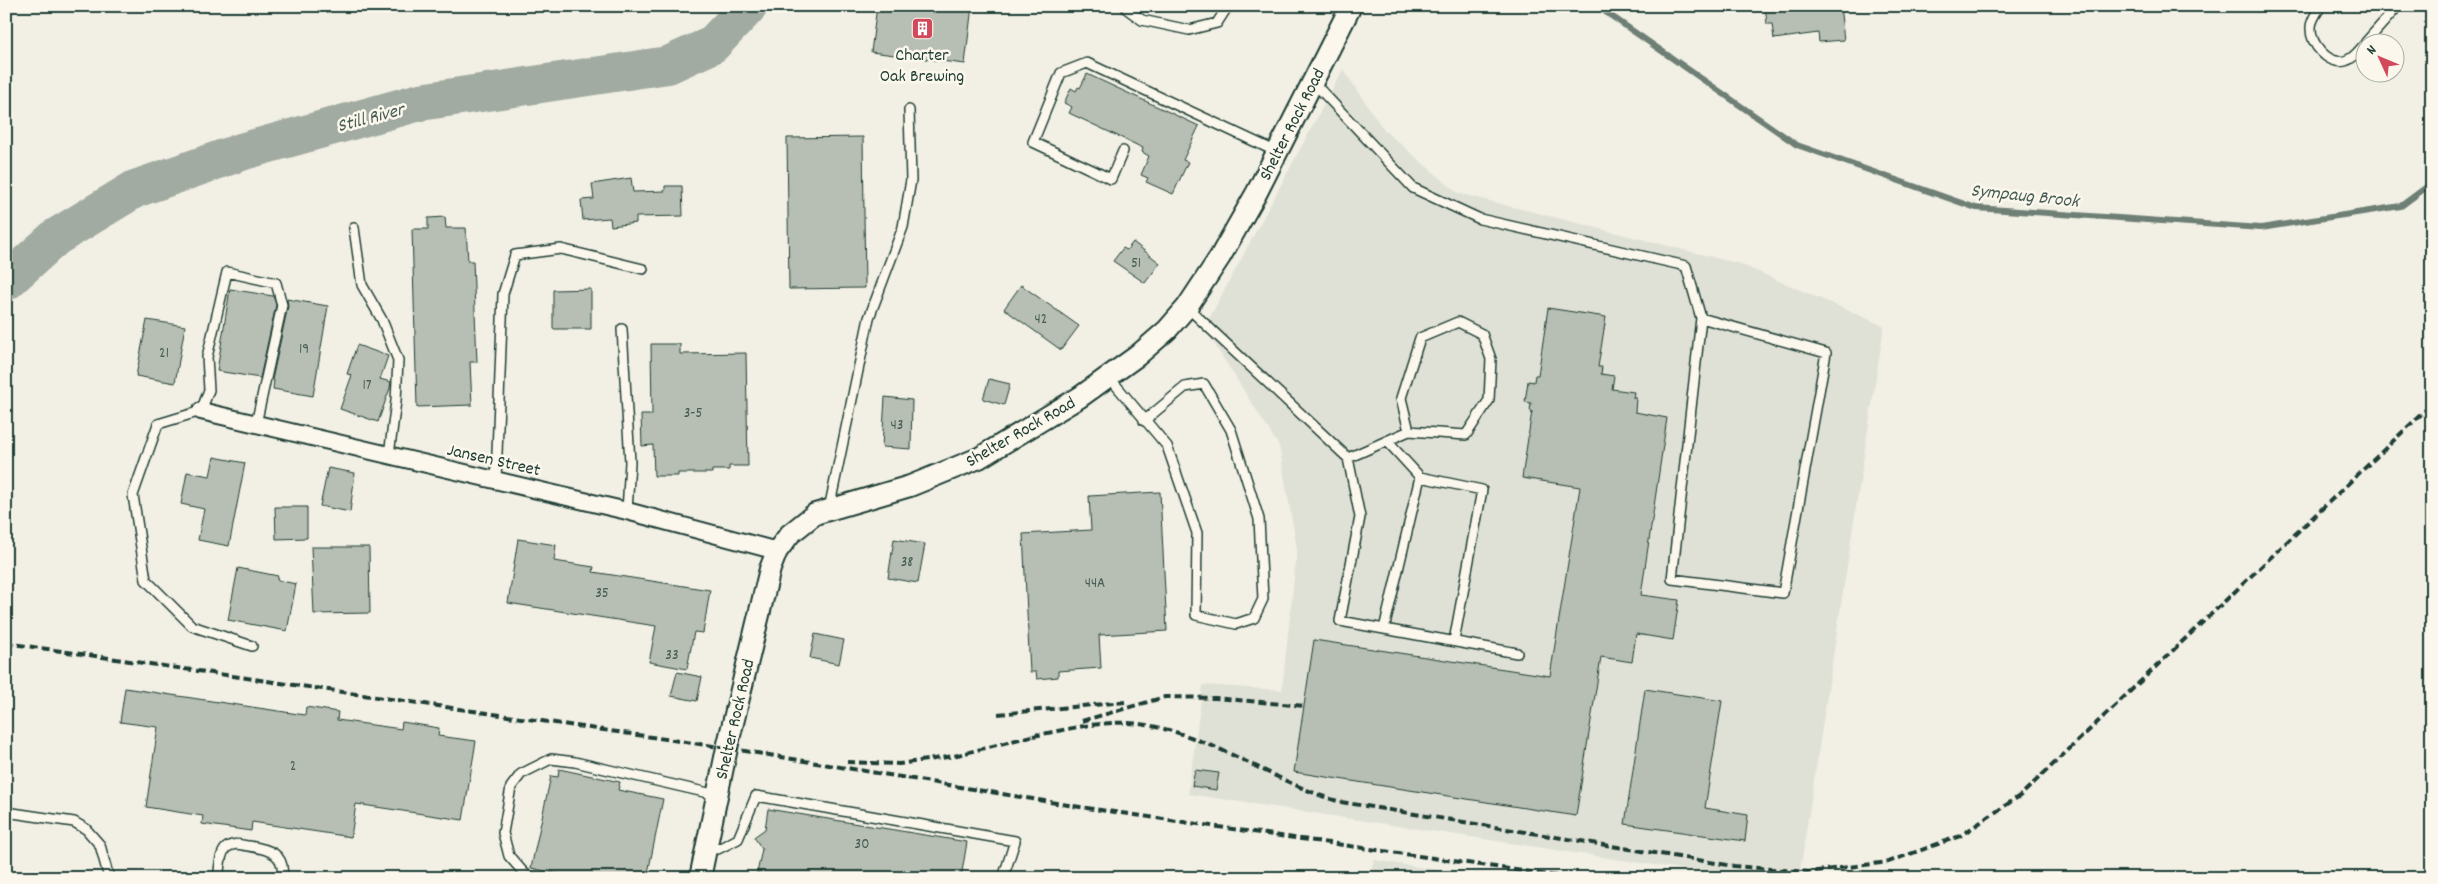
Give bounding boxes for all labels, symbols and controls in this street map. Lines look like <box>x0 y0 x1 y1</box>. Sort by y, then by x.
building icon: Charter Oak Brewing <box>910 17 934 41</box>
north arrow <box>2356 32 2406 82</box>
text: N <box>2362 41 2382 60</box>
place label: Charter Oak Brewing <box>880 44 964 90</box>
street label: Shelter Rock Road <box>1254 65 1332 186</box>
water label: Still River <box>334 97 409 141</box>
water label: Sympaug Brook <box>1969 178 2082 217</box>
house number: 51 <box>1131 253 1141 275</box>
house number: 42 <box>1035 309 1047 331</box>
house number: 19 <box>299 339 309 361</box>
house number: 21 <box>159 343 169 365</box>
house number: 17 <box>362 375 372 397</box>
street label: Shelter Rock Road <box>962 392 1081 475</box>
house number: 3-5 <box>684 403 702 425</box>
house number: 43 <box>891 415 903 437</box>
street label: Jansen Street <box>444 439 543 484</box>
house number: 38 <box>901 552 913 574</box>
house number: 44A <box>1085 573 1105 595</box>
house number: 35 <box>595 583 609 605</box>
house number: 33 <box>665 645 679 667</box>
street label: Shelter Rock Road <box>710 657 762 782</box>
house number: 2 <box>290 756 296 778</box>
house number: 30 <box>855 834 869 856</box>

